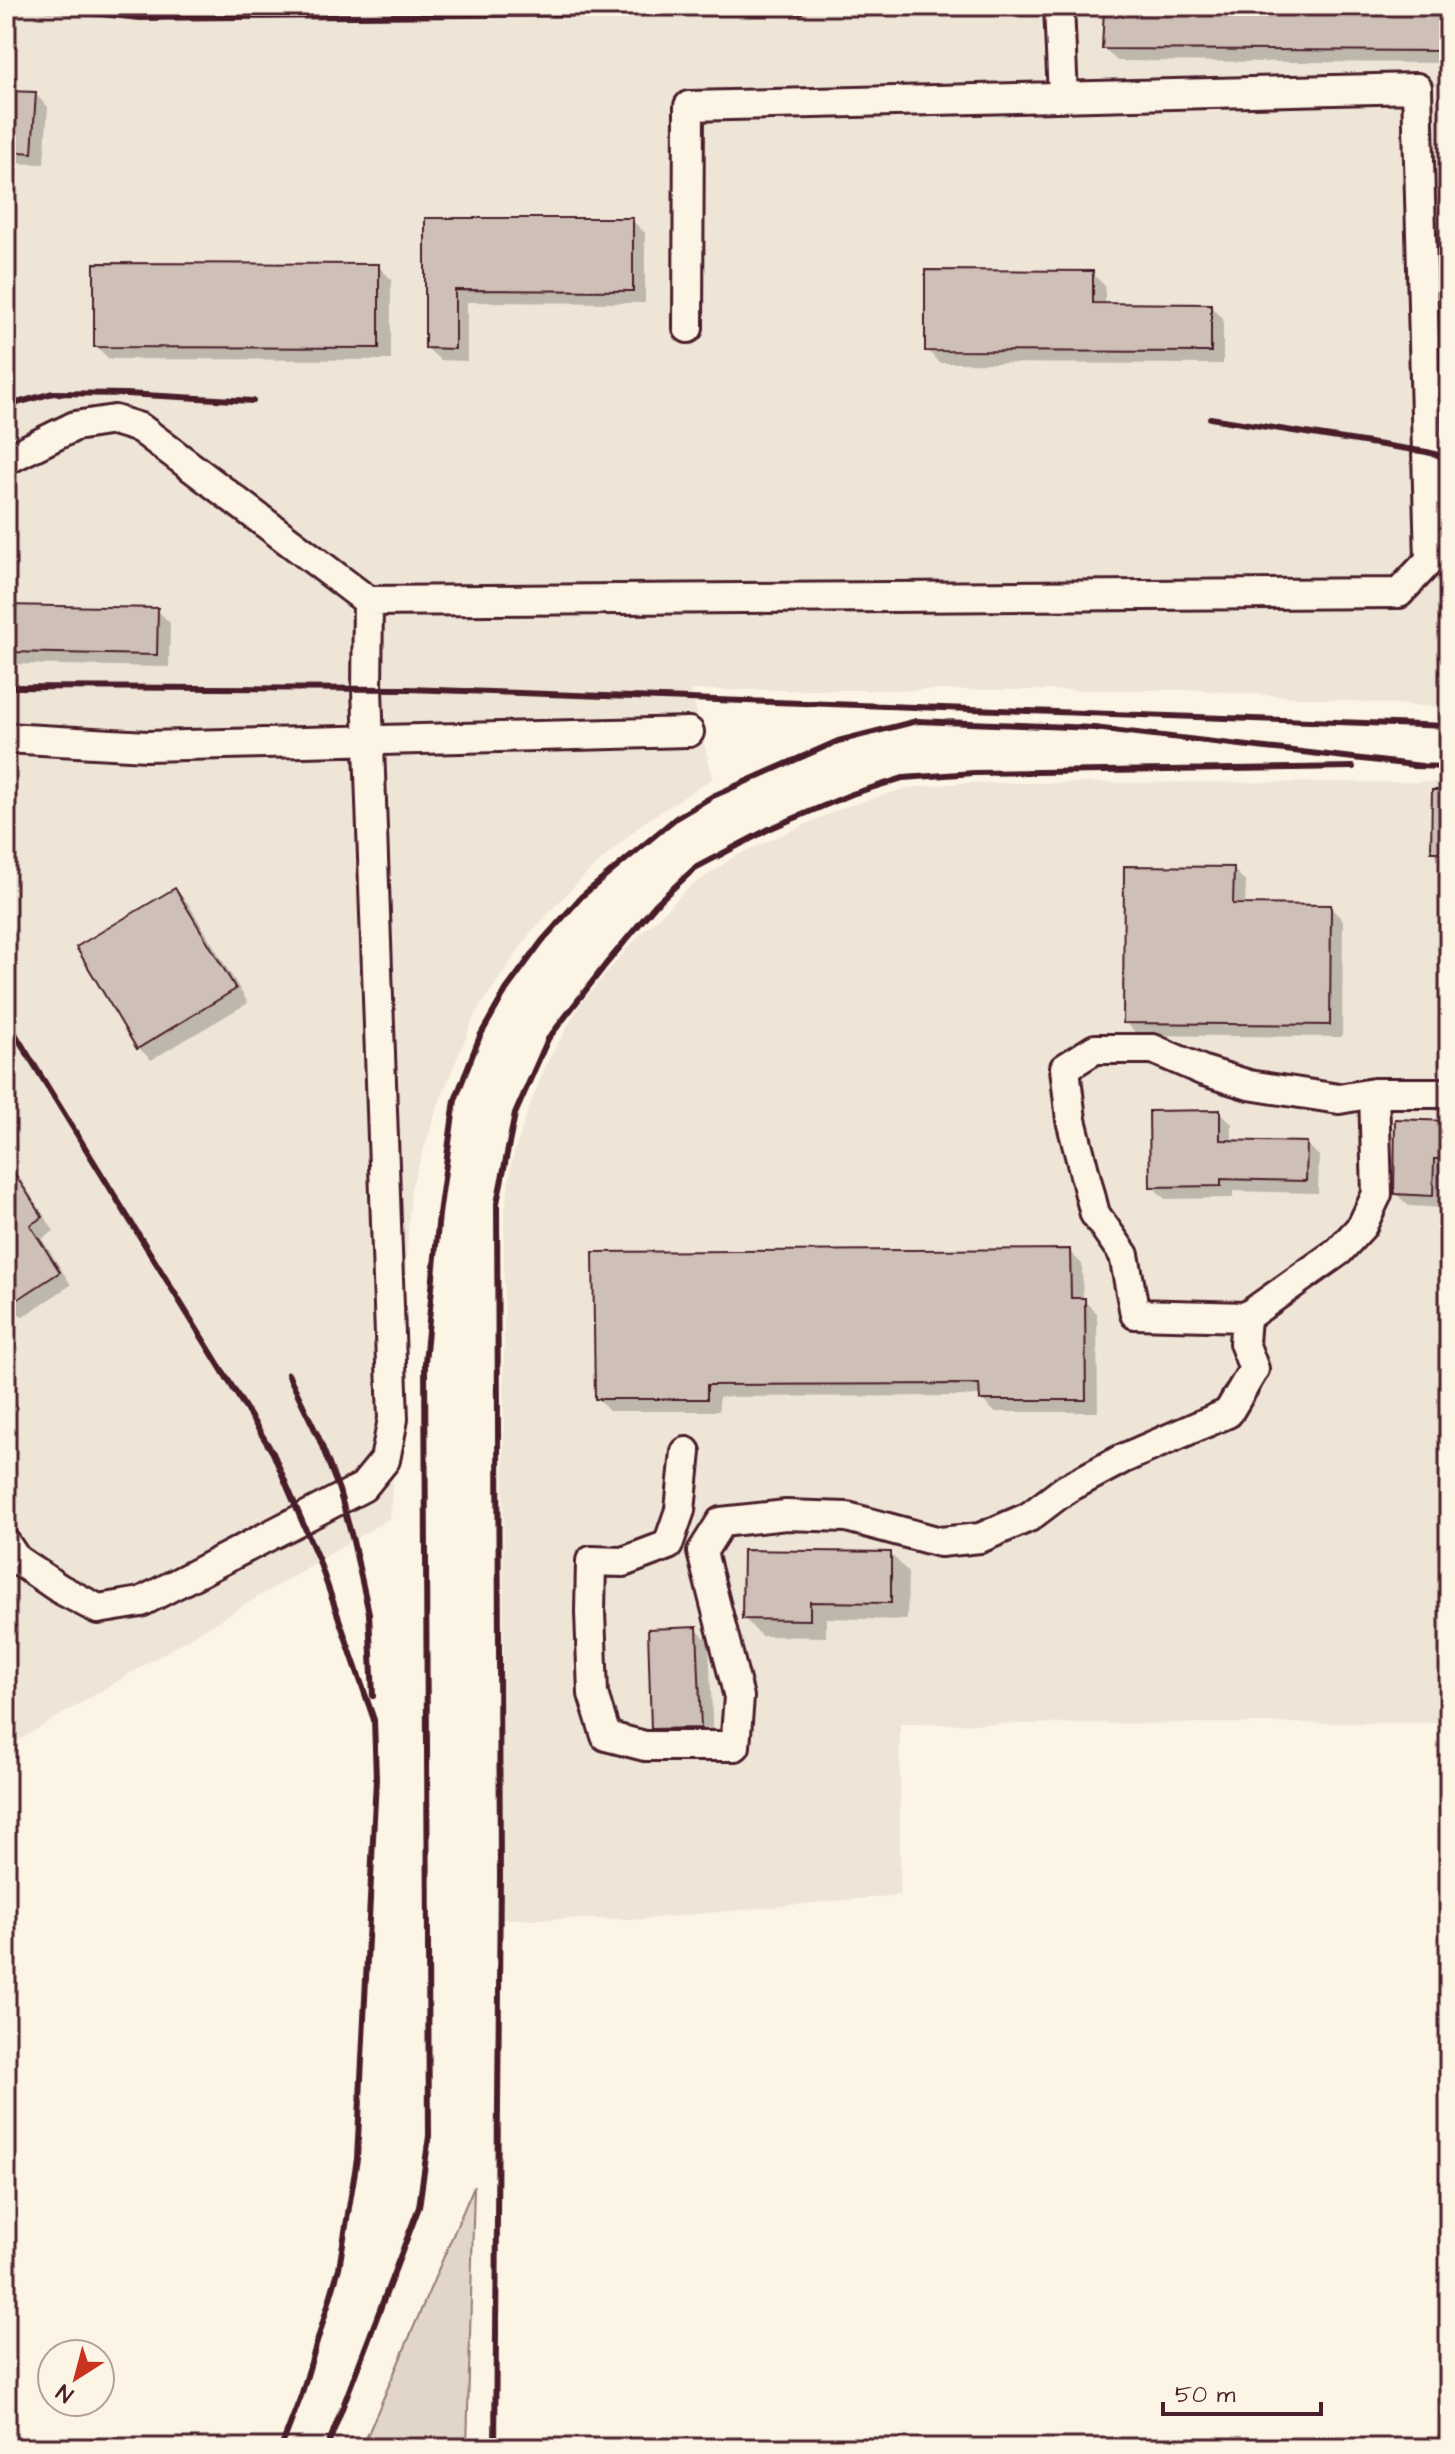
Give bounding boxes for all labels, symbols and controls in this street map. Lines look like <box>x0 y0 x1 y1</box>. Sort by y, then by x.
north arrow <box>36 2338 116 2418</box>
scale bar <box>1163 2366 1321 2416</box>
text: N <box>50 2376 80 2410</box>
text: 50 m <box>1175 2378 1236 2412</box>

